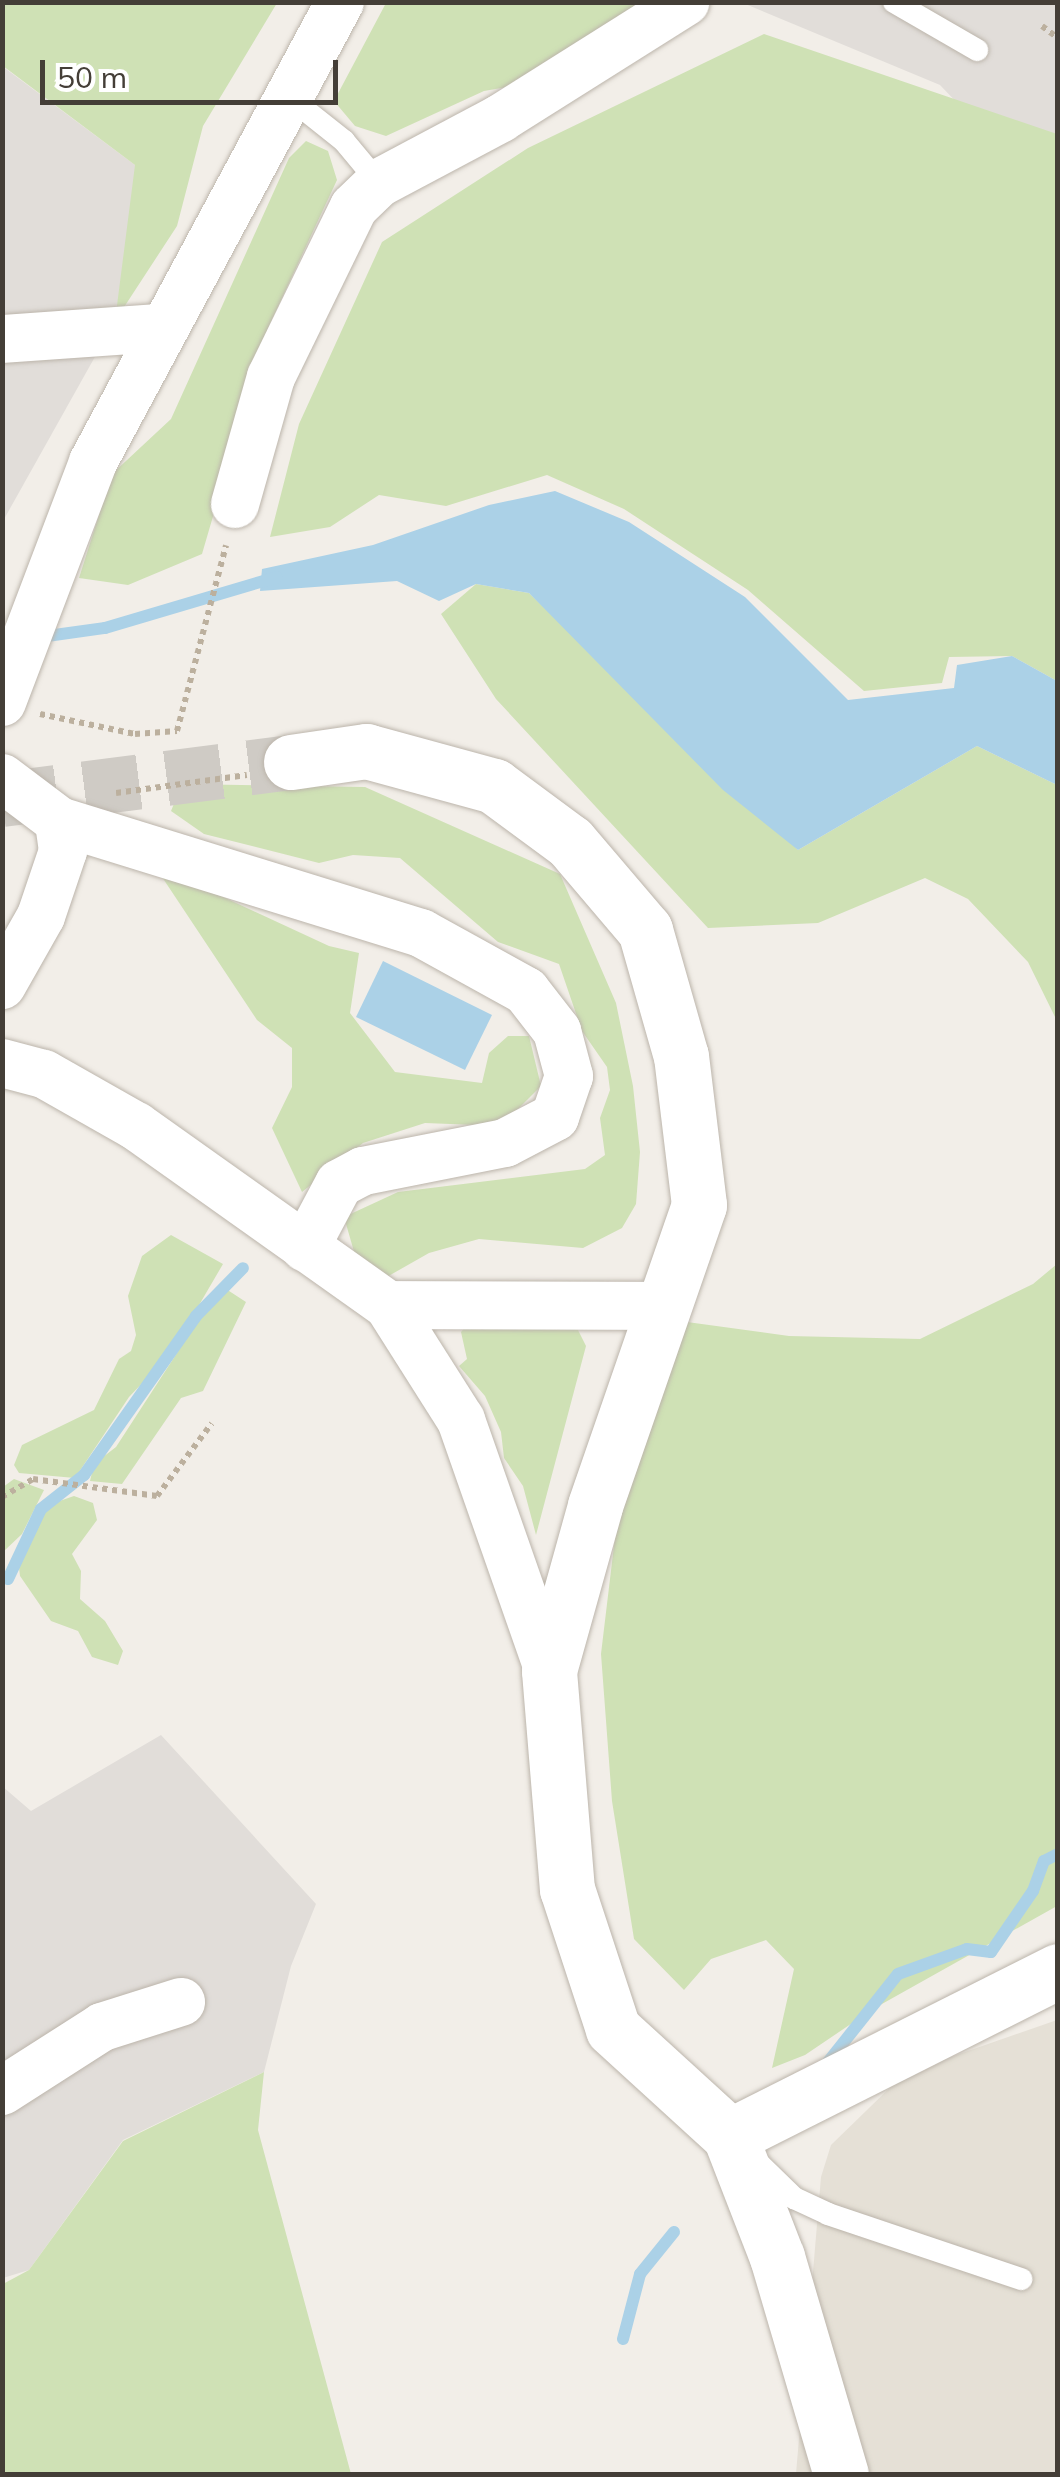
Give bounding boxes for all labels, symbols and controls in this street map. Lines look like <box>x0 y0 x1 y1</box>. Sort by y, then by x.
scale bar <box>45 40 342 102</box>
text: 50 m <box>57 58 127 96</box>

